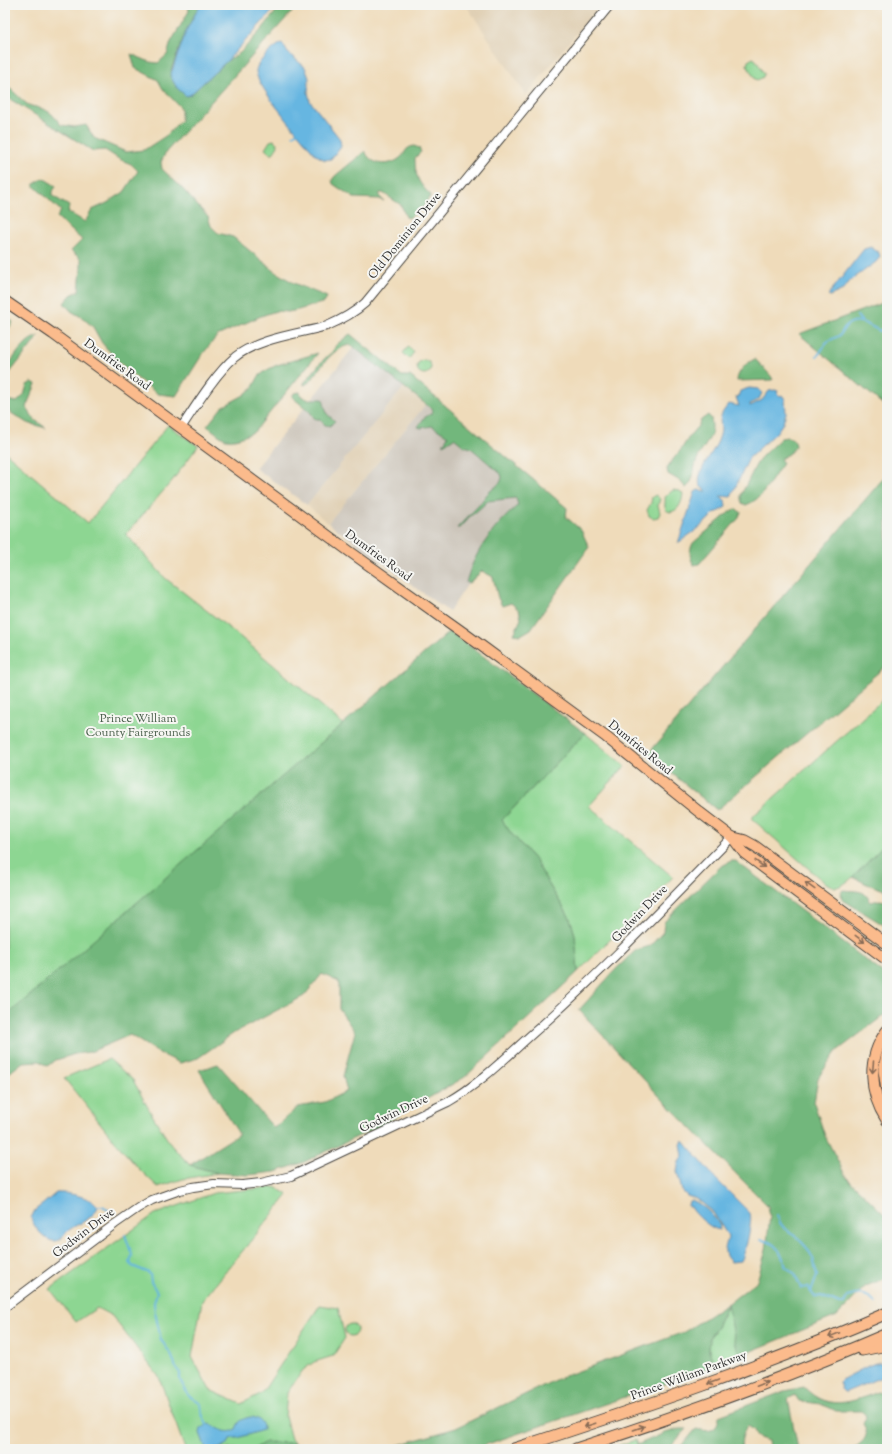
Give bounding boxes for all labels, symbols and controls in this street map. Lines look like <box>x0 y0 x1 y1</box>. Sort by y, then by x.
street label: Old Dominion Drive <box>364 188 446 284</box>
street label: Dumfries Road <box>80 335 154 395</box>
street label: Dumfries Road <box>341 526 415 586</box>
park label: Prince William County Fairgrounds <box>86 710 191 742</box>
street label: Dumfries Road <box>604 716 676 780</box>
one-way arrow <box>754 860 765 868</box>
street label: Godwin Drive <box>608 881 672 947</box>
one-way arrow <box>805 882 816 890</box>
one-way arrow <box>854 935 865 943</box>
one-way arrow <box>869 1060 877 1073</box>
street label: Godwin Drive <box>357 1090 432 1138</box>
street label: Godwin Drive <box>49 1203 119 1262</box>
one-way arrow <box>828 1332 840 1340</box>
street label: Prince William Parkway <box>628 1347 750 1405</box>
one-way arrow <box>707 1379 719 1387</box>
one-way arrow <box>755 1380 767 1388</box>
one-way arrow <box>584 1421 596 1429</box>
one-way arrow <box>633 1424 646 1431</box>

